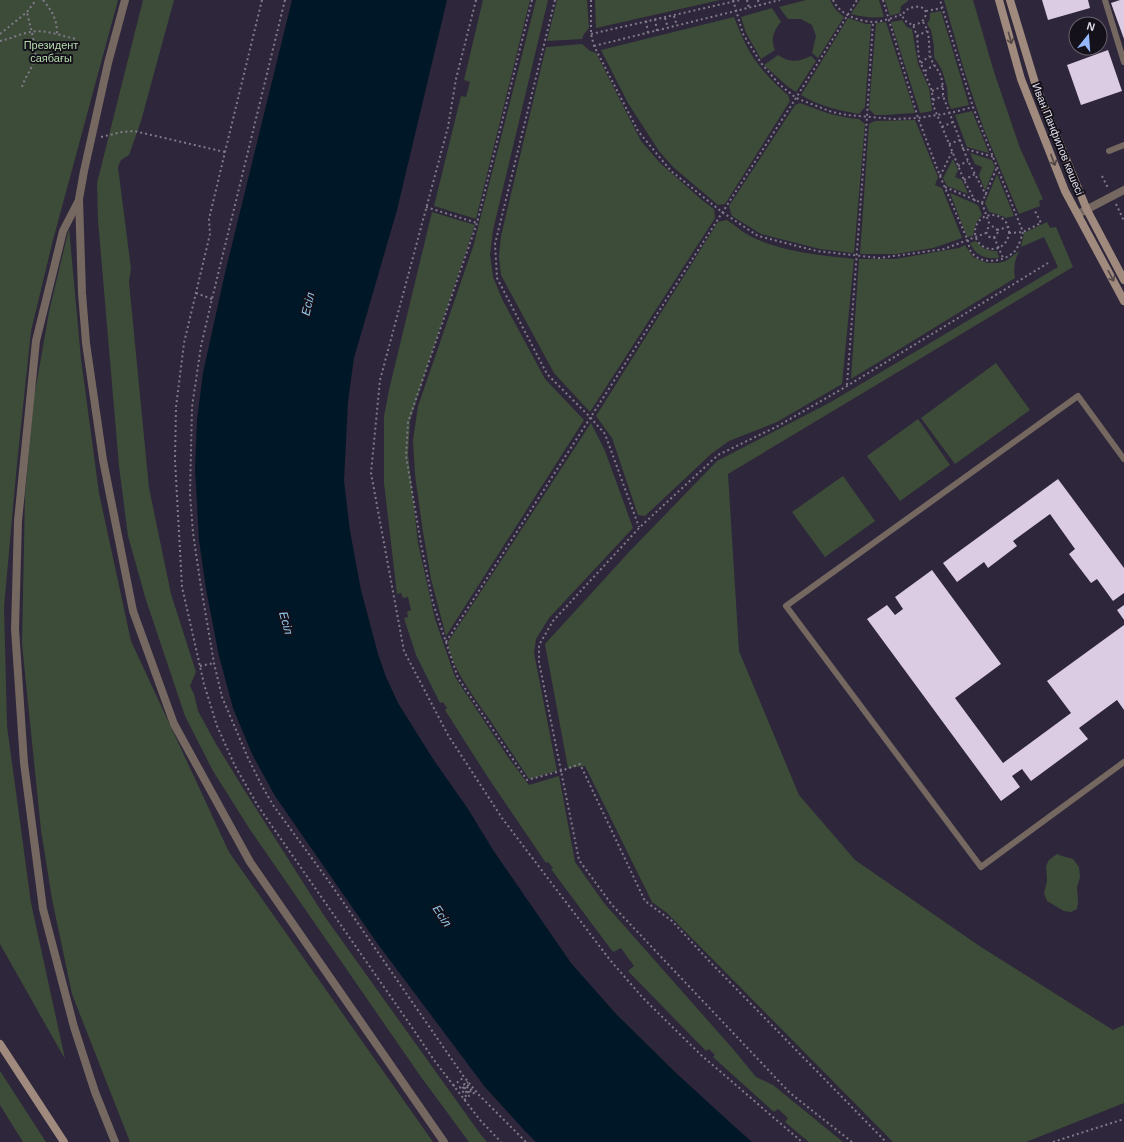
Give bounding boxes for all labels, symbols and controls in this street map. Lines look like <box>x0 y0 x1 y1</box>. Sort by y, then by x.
north arrow <box>1068 16 1108 56</box>
text: N <box>1085 20 1097 33</box>
one-way arrow <box>1007 31 1014 44</box>
park label: Президент саябағы <box>24 39 78 64</box>
street label: Иван Панфилов көшесі <box>1030 81 1086 197</box>
one-way arrow <box>1049 154 1057 166</box>
one-way arrow <box>1108 270 1115 282</box>
water label: Есіл <box>299 291 318 317</box>
water label: Есіл <box>276 610 296 636</box>
water label: Есіл <box>430 902 454 930</box>

